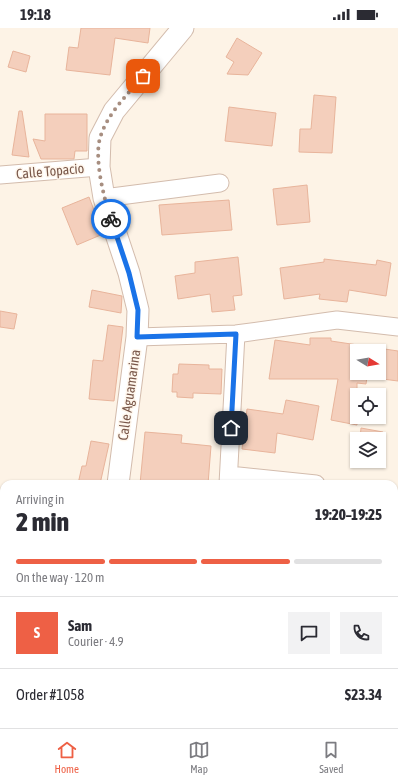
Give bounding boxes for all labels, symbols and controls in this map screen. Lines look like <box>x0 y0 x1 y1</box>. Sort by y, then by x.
text: 19:18 <box>20 6 51 23</box>
pin <box>126 59 160 93</box>
icon: bag <box>132 65 154 87</box>
street label: Calle Topacio <box>15 160 85 182</box>
courier <box>91 199 131 239</box>
icon: bike <box>100 208 122 230</box>
north arrow <box>350 344 386 380</box>
map controls <box>350 344 386 468</box>
street label: Calle Aguamarina <box>115 348 143 442</box>
button: locate <box>350 388 386 424</box>
pin <box>214 411 248 445</box>
icon: home <box>220 417 242 439</box>
button: layers <box>350 432 386 468</box>
text: Arriving in <box>16 492 64 507</box>
text: 19:20–19:25 <box>315 506 382 523</box>
text: 2 min <box>16 507 69 537</box>
text: On the way · 120 m <box>16 570 104 585</box>
button: chat <box>288 612 330 654</box>
button: phone <box>340 612 382 654</box>
text: Sam <box>68 617 92 634</box>
text: S <box>34 624 40 641</box>
text: Courier · 4.9 <box>68 634 124 649</box>
text: Order #1058 <box>16 686 84 703</box>
text: $23.34 <box>345 686 382 703</box>
tab: Home <box>55 739 79 775</box>
tab: Map <box>188 739 210 775</box>
tab: Saved <box>319 739 343 775</box>

